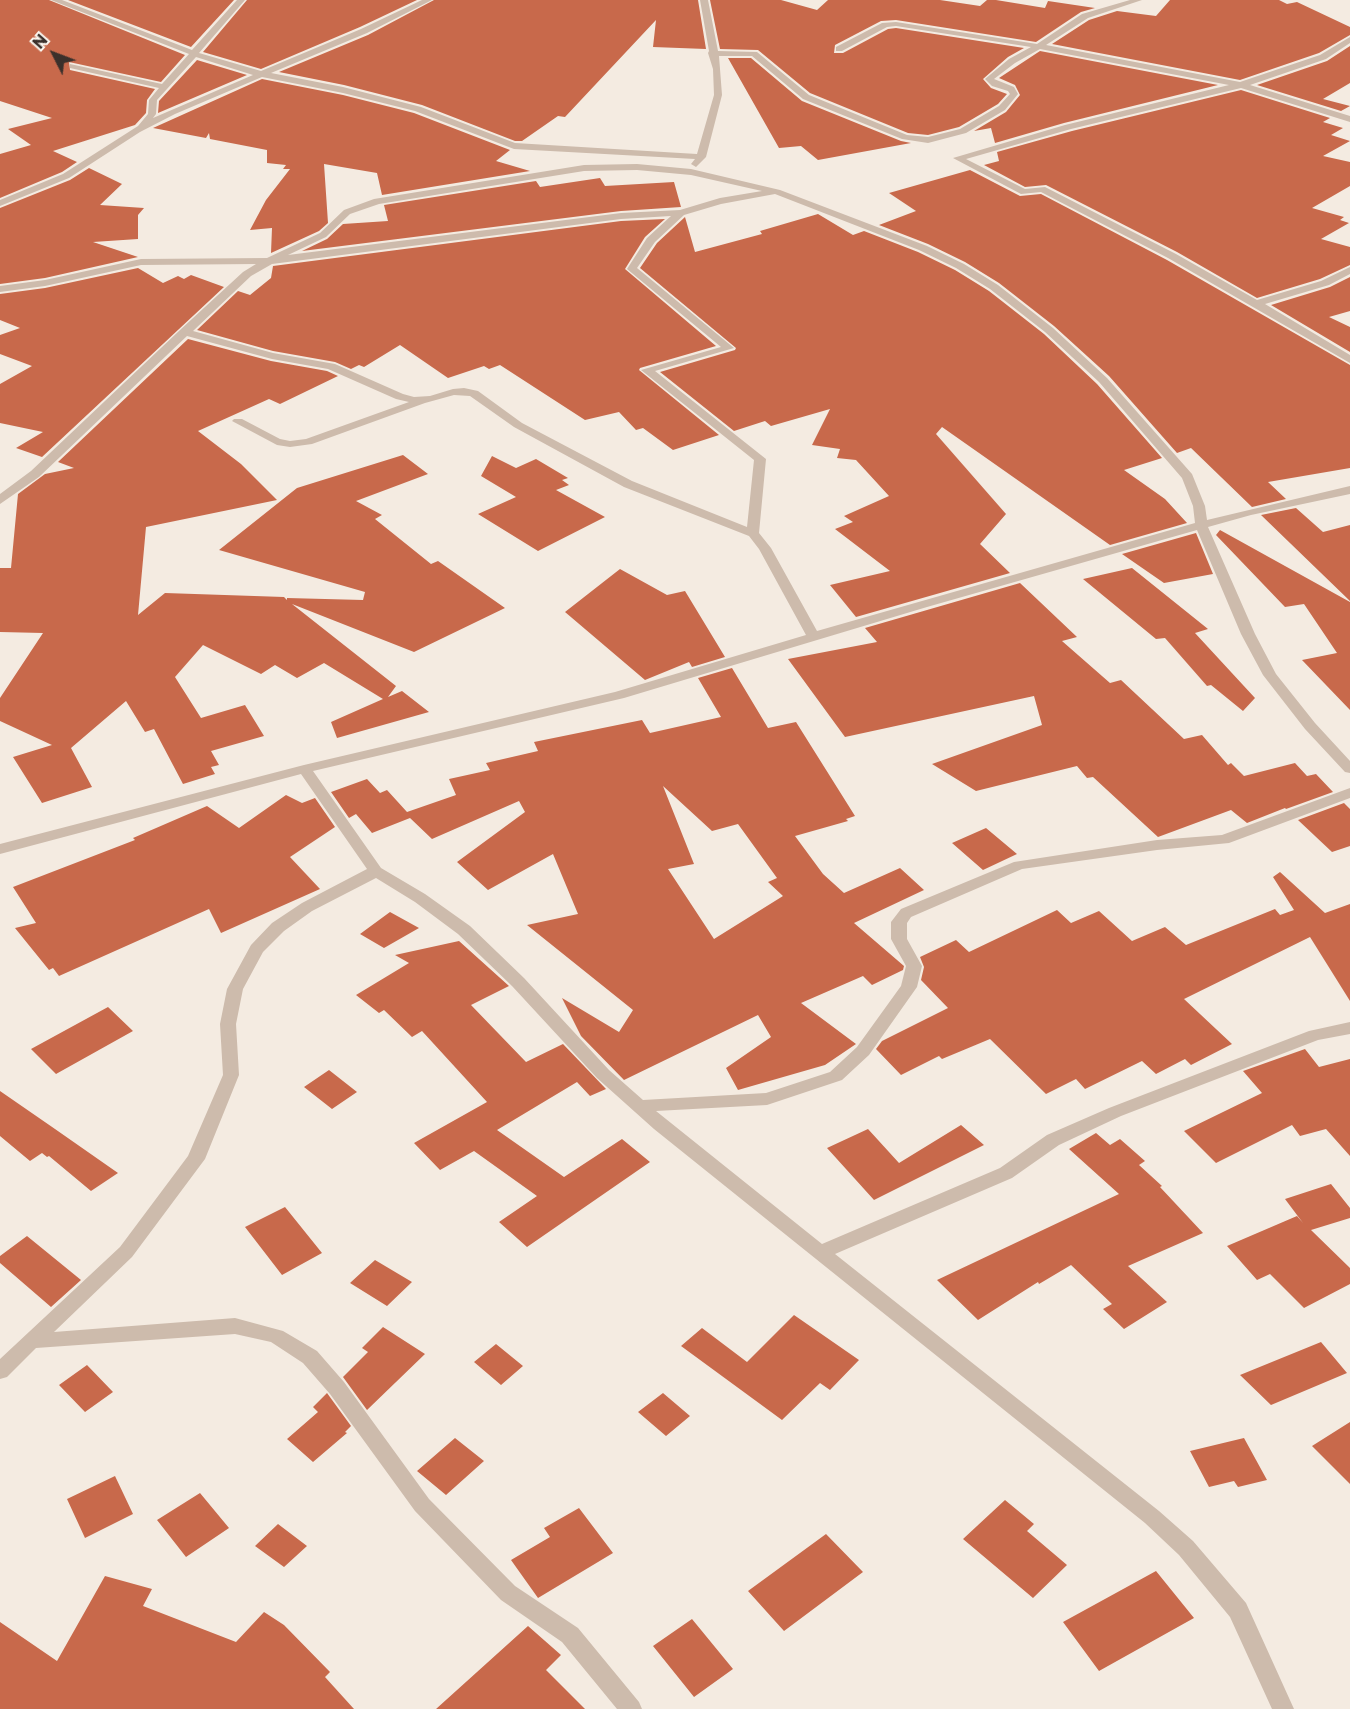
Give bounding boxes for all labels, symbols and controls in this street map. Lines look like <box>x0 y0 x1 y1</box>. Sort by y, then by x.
north arrow <box>24 24 84 84</box>
text: N <box>29 30 52 53</box>

